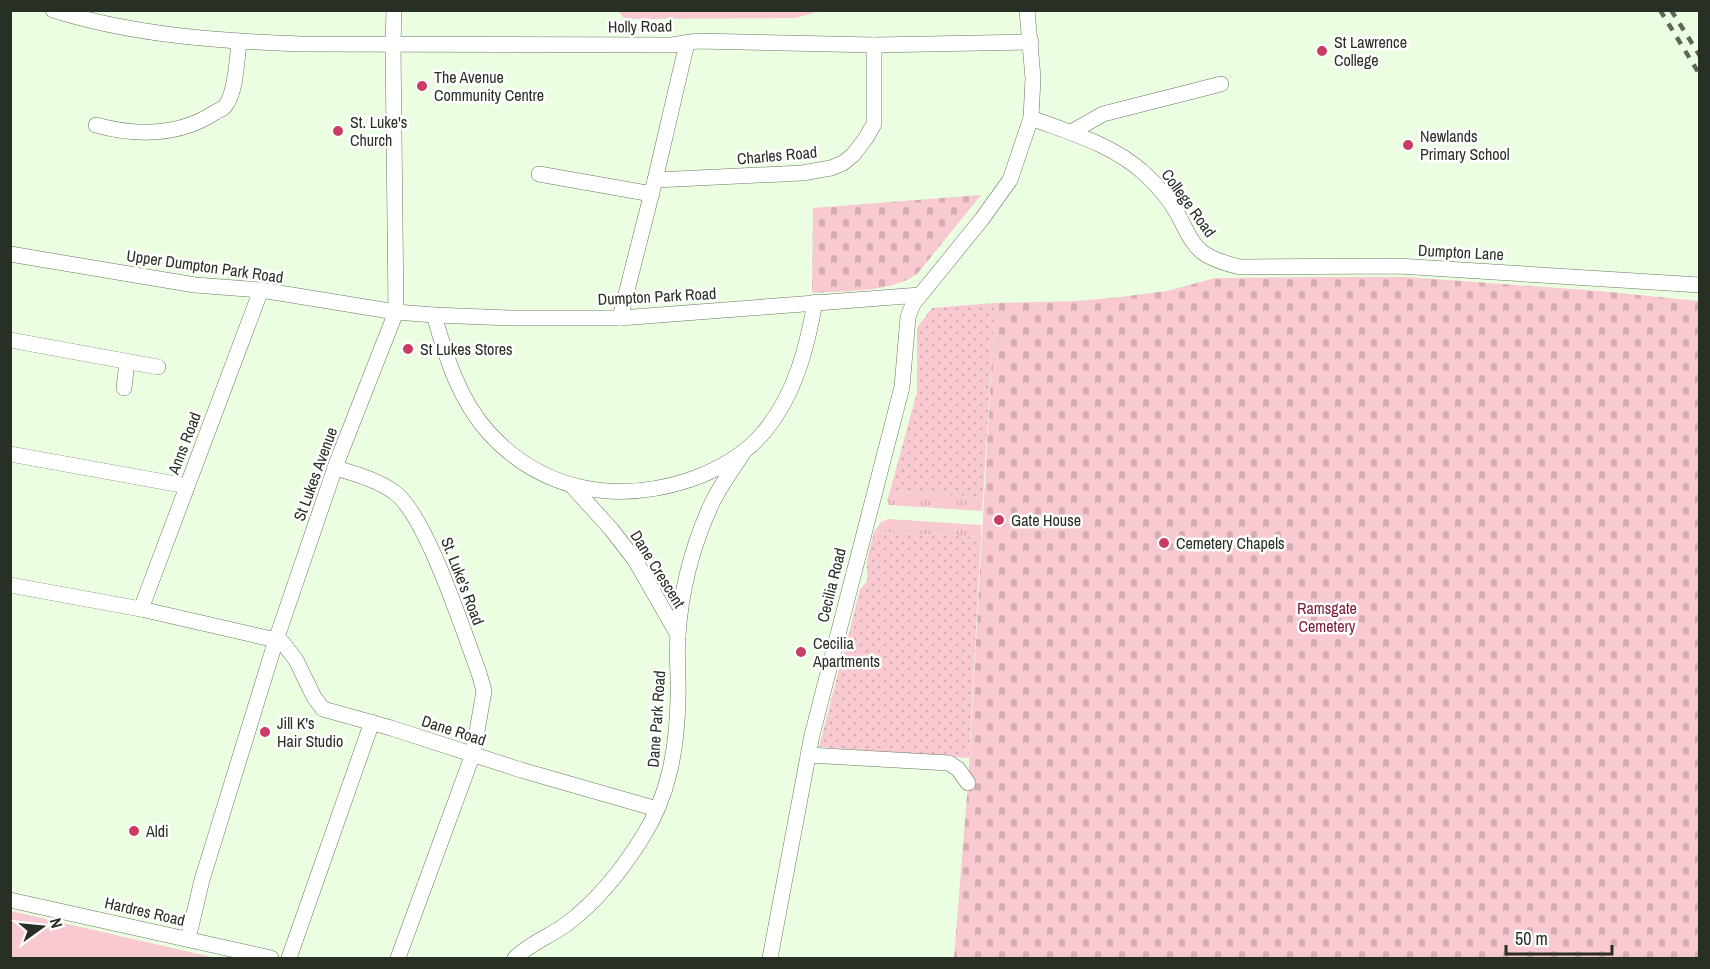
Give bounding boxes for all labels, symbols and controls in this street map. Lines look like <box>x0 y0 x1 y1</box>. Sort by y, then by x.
street label: Holly Road <box>608 14 672 38</box>
place label: St Lawrence College <box>1334 31 1407 71</box>
marker: St Lawrence College <box>1315 44 1329 58</box>
place label: The Avenue Community Centre <box>434 66 544 106</box>
marker: The Avenue Community Centre <box>415 79 429 93</box>
place label: St. Luke's Church <box>350 111 407 151</box>
marker: St. Luke's Church <box>331 124 345 138</box>
place label: Newlands Primary School <box>1420 125 1510 165</box>
marker: Newlands Primary School <box>1401 138 1415 152</box>
street label: Charles Road <box>736 141 818 169</box>
street label: College Road <box>1157 164 1221 242</box>
street label: Dumpton Lane <box>1417 239 1505 265</box>
street label: Upper Dumpton Park Road <box>125 244 285 288</box>
street label: Dumpton Park Road <box>597 282 717 310</box>
place label: St Lukes Stores <box>420 338 513 360</box>
marker: St Lukes Stores <box>401 342 415 356</box>
street label: Anns Road <box>162 409 206 478</box>
street label: St Lukes Avenue <box>288 424 342 524</box>
place label: Gate House <box>1011 509 1081 531</box>
marker: Gate House <box>992 513 1006 527</box>
street label: Dane Crescent <box>625 526 691 612</box>
place label: Cemetery Chapels <box>1176 532 1285 554</box>
street label: St. Luke's Road <box>436 534 490 628</box>
marker: Cemetery Chapels <box>1157 536 1171 550</box>
street label: Cecilia Road <box>811 546 851 624</box>
park label: Ramsgate Cemetery <box>1297 597 1357 637</box>
place label: Cecilia Apartments <box>812 632 880 672</box>
marker: Cecilia Apartments <box>794 645 808 659</box>
street label: Dane Park Road <box>642 670 670 768</box>
street label: Dane Road <box>419 709 489 751</box>
place label: Jill K's Hair Studio <box>277 712 343 752</box>
marker: Jill K's Hair Studio <box>258 725 272 739</box>
place label: Aldi <box>145 820 169 842</box>
marker: Aldi <box>127 824 141 838</box>
street label: Hardres Road <box>103 891 187 931</box>
north arrow <box>12 897 72 957</box>
text: N <box>45 916 68 931</box>
scale bar <box>1506 918 1612 956</box>
text: 50 m <box>1515 926 1548 951</box>

